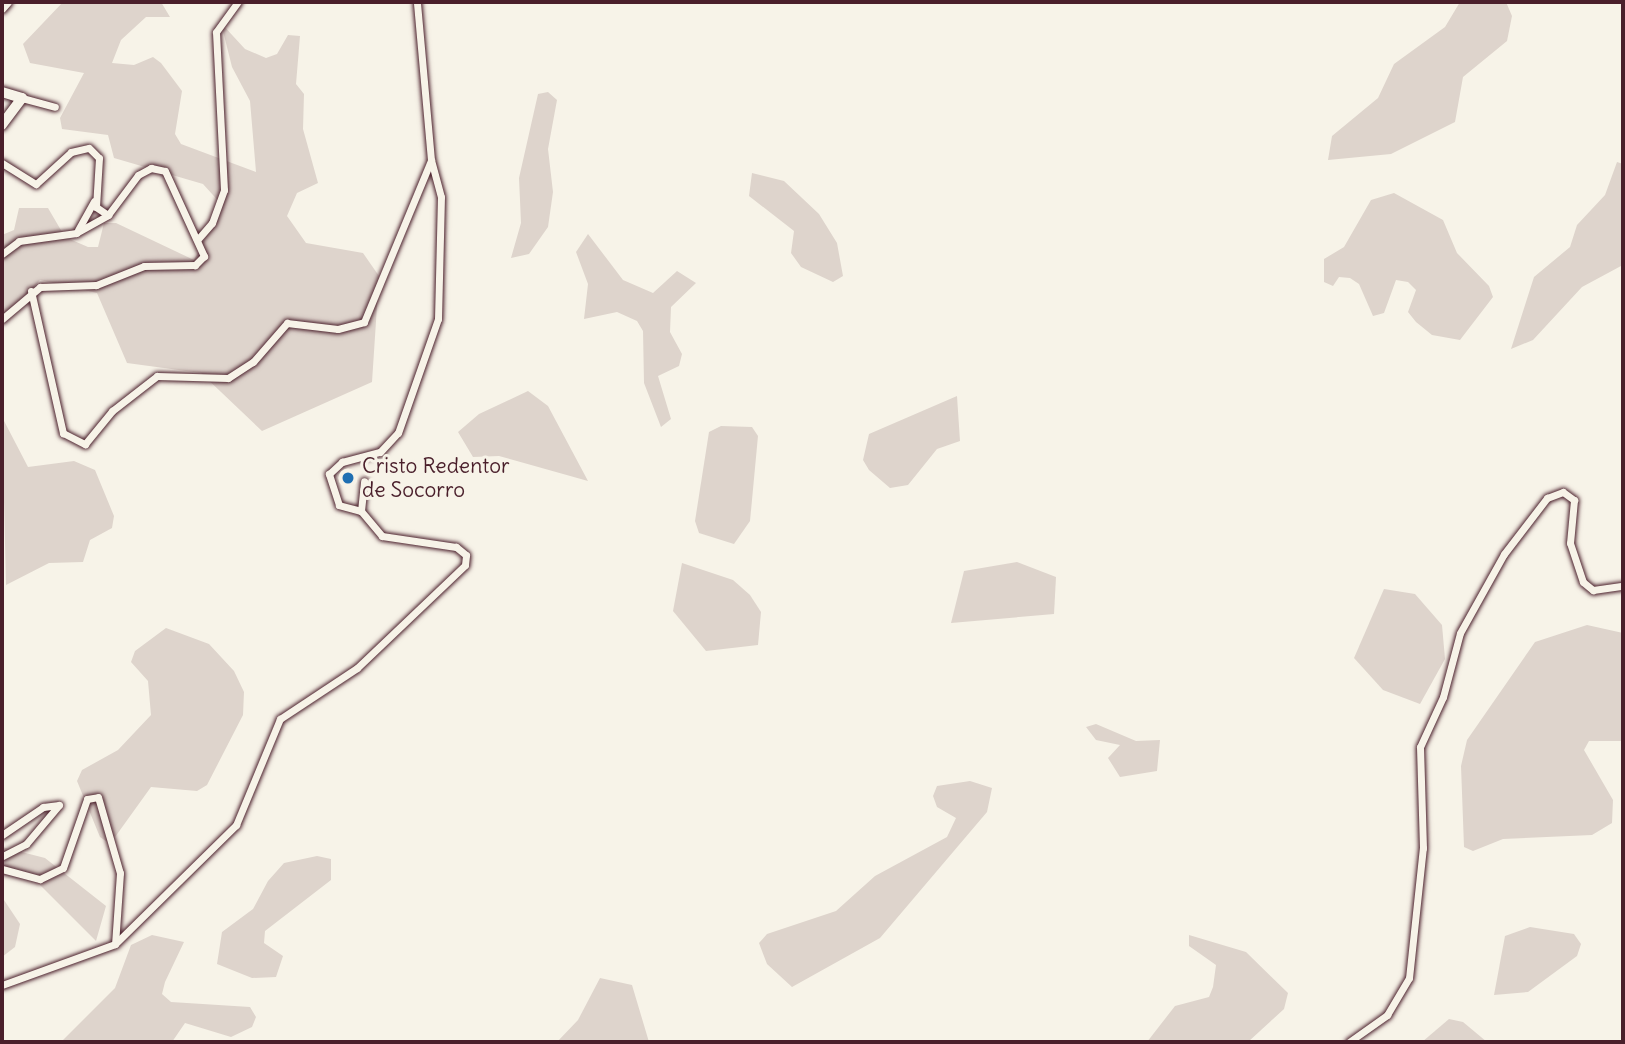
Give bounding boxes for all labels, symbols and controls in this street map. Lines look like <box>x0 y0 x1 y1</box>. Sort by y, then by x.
place label: Cristo Redentor de Socorro <box>362 453 510 503</box>
marker: Cristo Redentor de Socorro <box>340 470 356 486</box>

